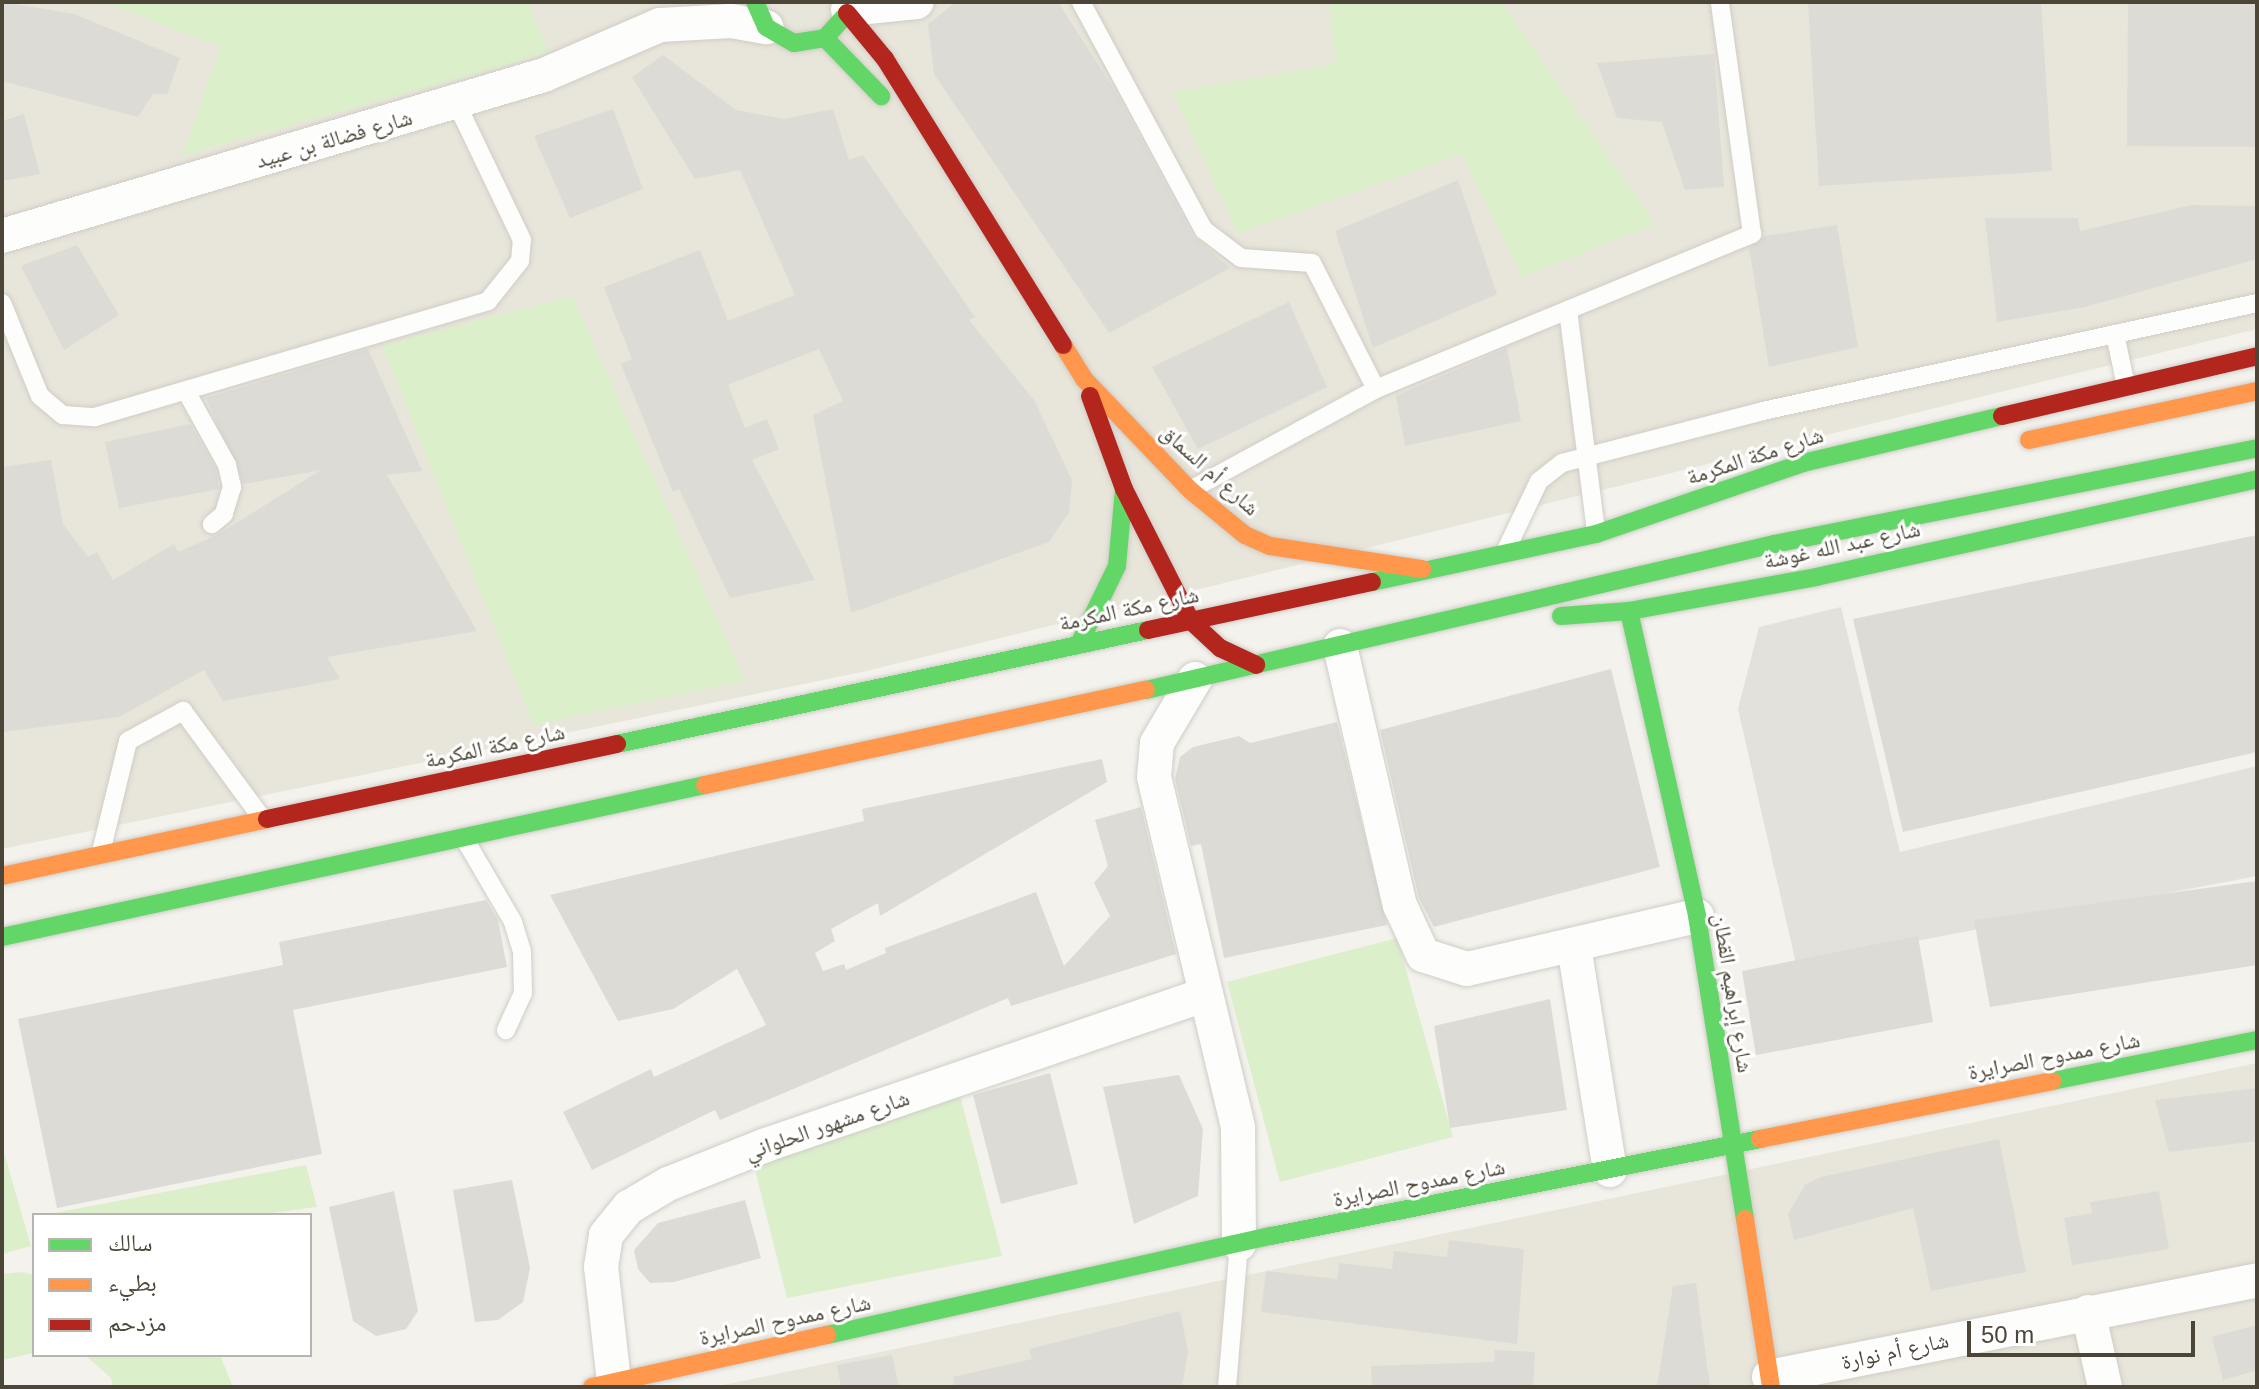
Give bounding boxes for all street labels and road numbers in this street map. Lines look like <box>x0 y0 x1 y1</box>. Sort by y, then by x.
street label: شارع فضالة بن عبيد <box>253 104 415 174</box>
street label: شارع أم السماق <box>1155 419 1265 521</box>
street label: شارع مكة المكرمة <box>1683 421 1827 491</box>
street label: شارع عبد الله غوشة <box>1761 516 1923 574</box>
street label: شارع مكة المكرمة <box>1057 581 1201 637</box>
street label: شارع مكة المكرمة <box>423 718 567 774</box>
street label: شارع إبراهيم القطان <box>1707 911 1759 1075</box>
street label: شارع ممدوح الصرايرة <box>1966 1026 2142 1086</box>
street label: شارع مشهور الحلواني <box>741 1084 913 1166</box>
street label: شارع ممدوح الصرايرة <box>1331 1153 1507 1213</box>
street label: شارع ممدوح الصرايرة <box>697 1289 873 1351</box>
street label: شارع أم نوارة <box>1839 1327 1951 1375</box>

